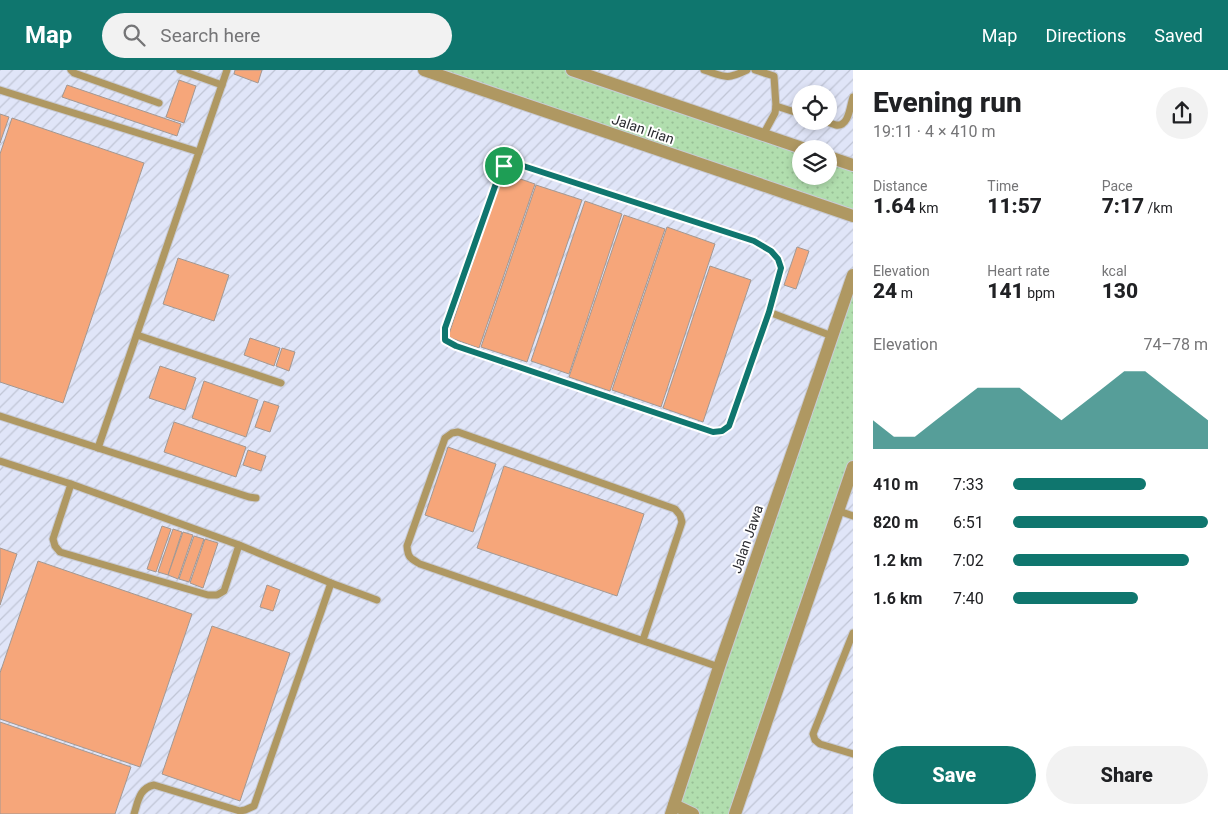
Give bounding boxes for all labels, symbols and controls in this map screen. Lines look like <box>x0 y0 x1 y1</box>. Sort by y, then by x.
search box <box>102 13 452 58</box>
text: Map <box>25 21 72 49</box>
icon: search <box>120 21 148 49</box>
text: Search here <box>160 24 260 47</box>
text: Map <box>982 25 1017 46</box>
text: Directions <box>1045 25 1126 46</box>
text: Saved <box>1154 25 1203 46</box>
map controls <box>792 85 837 185</box>
button: locate <box>792 85 837 130</box>
text: Evening run <box>873 86 1022 119</box>
button: share <box>1156 87 1208 139</box>
street label: Jalan Irian <box>610 111 676 147</box>
text: 19:11 · 4 × 410 m <box>873 122 995 141</box>
button: layers <box>792 140 837 185</box>
pin <box>483 145 525 187</box>
icon: arrive <box>490 152 518 180</box>
text: Distance <box>873 178 928 194</box>
text: Time <box>987 178 1019 194</box>
text: Pace <box>1102 178 1133 194</box>
text: 1.64 <box>873 194 916 218</box>
text: 11:57 <box>987 194 1042 218</box>
text: 7:17 <box>1102 194 1144 218</box>
text: km <box>916 200 938 216</box>
text: /km <box>1144 200 1173 216</box>
text: Elevation <box>873 263 930 279</box>
text: Heart rate <box>987 263 1050 279</box>
text: kcal <box>1102 263 1127 279</box>
text: 24 <box>873 279 897 303</box>
text: 141 <box>987 279 1024 303</box>
text: 130 <box>1102 279 1138 303</box>
text: m <box>897 285 913 301</box>
text: bpm <box>1024 285 1055 301</box>
text: Elevation <box>873 335 938 354</box>
text: 74–78 m <box>1144 335 1208 354</box>
text: 410 m <box>873 475 918 494</box>
text: 7:33 <box>953 475 984 494</box>
street label: Jalan Jawa <box>728 503 766 575</box>
text: 820 m <box>873 513 918 532</box>
text: 6:51 <box>953 513 984 532</box>
text: 1.2 km <box>873 551 922 570</box>
text: 7:02 <box>953 551 984 570</box>
text: 1.6 km <box>873 589 922 608</box>
text: 7:40 <box>953 589 984 608</box>
button: Save <box>873 746 1036 804</box>
button: Share <box>1046 746 1208 804</box>

